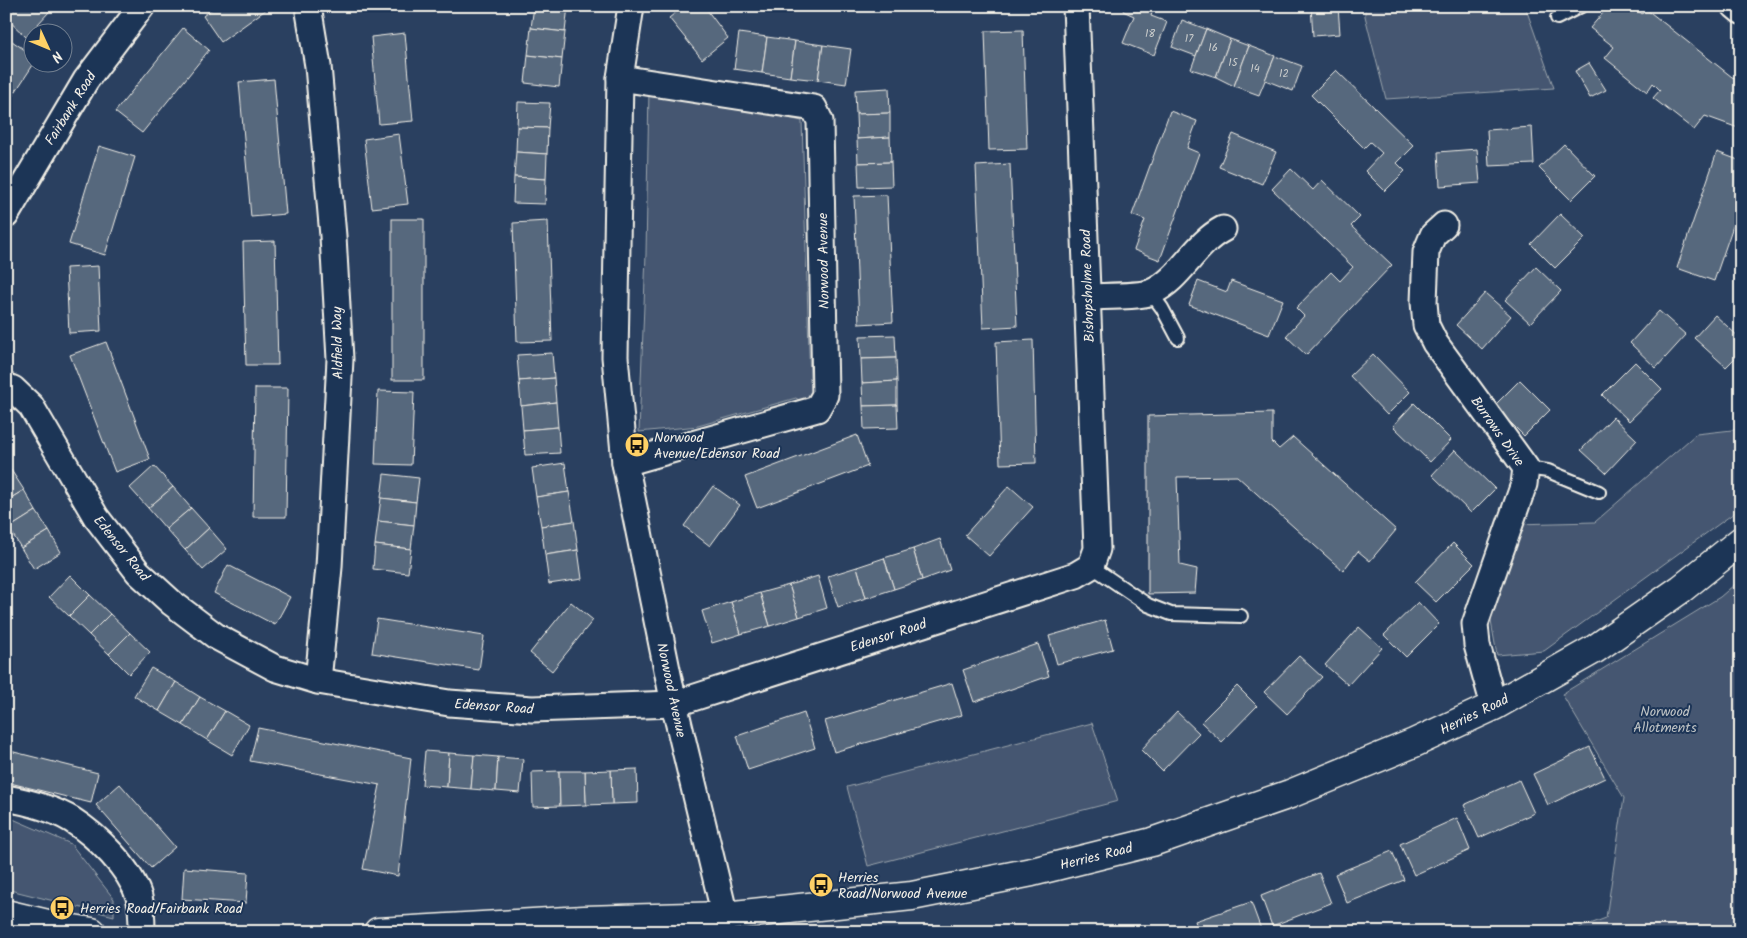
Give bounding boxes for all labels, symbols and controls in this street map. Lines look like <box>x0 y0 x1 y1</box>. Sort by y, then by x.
north arrow <box>22 22 72 72</box>
house number: 18 <box>1145 25 1155 43</box>
house number: 17 <box>1185 30 1194 48</box>
house number: 16 <box>1208 39 1218 57</box>
text: N <box>46 46 68 67</box>
house number: 15 <box>1228 54 1239 72</box>
house number: 14 <box>1250 60 1260 78</box>
house number: 12 <box>1279 65 1289 83</box>
street label: Fairbank Road <box>39 66 103 150</box>
street label: Norwood Avenue <box>812 212 836 309</box>
street label: Bishopsholme Road <box>1075 228 1101 343</box>
street label: Aldfield Way <box>326 306 350 380</box>
street label: Burrows Drive <box>1465 392 1530 472</box>
place label: Norwood Avenue/Edensor Road <box>654 427 781 465</box>
bus stop icon: Norwood Avenue/Edensor Road <box>624 432 650 458</box>
street label: Edensor Road <box>88 511 155 587</box>
street label: Edensor Road <box>847 613 931 659</box>
street label: Norwood Avenue <box>650 641 692 740</box>
street label: Herries Road <box>1436 688 1514 741</box>
street label: Edensor Road <box>453 693 535 721</box>
park label: Norwood Allotments <box>1633 701 1697 739</box>
street label: Herries Road <box>1058 837 1136 877</box>
place label: Herries Road/Norwood Avenue <box>838 867 968 905</box>
bus stop icon: Herries Road/Norwood Avenue <box>808 872 834 898</box>
bus stop icon: Herries Road/Fairbank Road <box>49 895 75 921</box>
place label: Herries Road/Fairbank Road <box>80 898 244 920</box>

